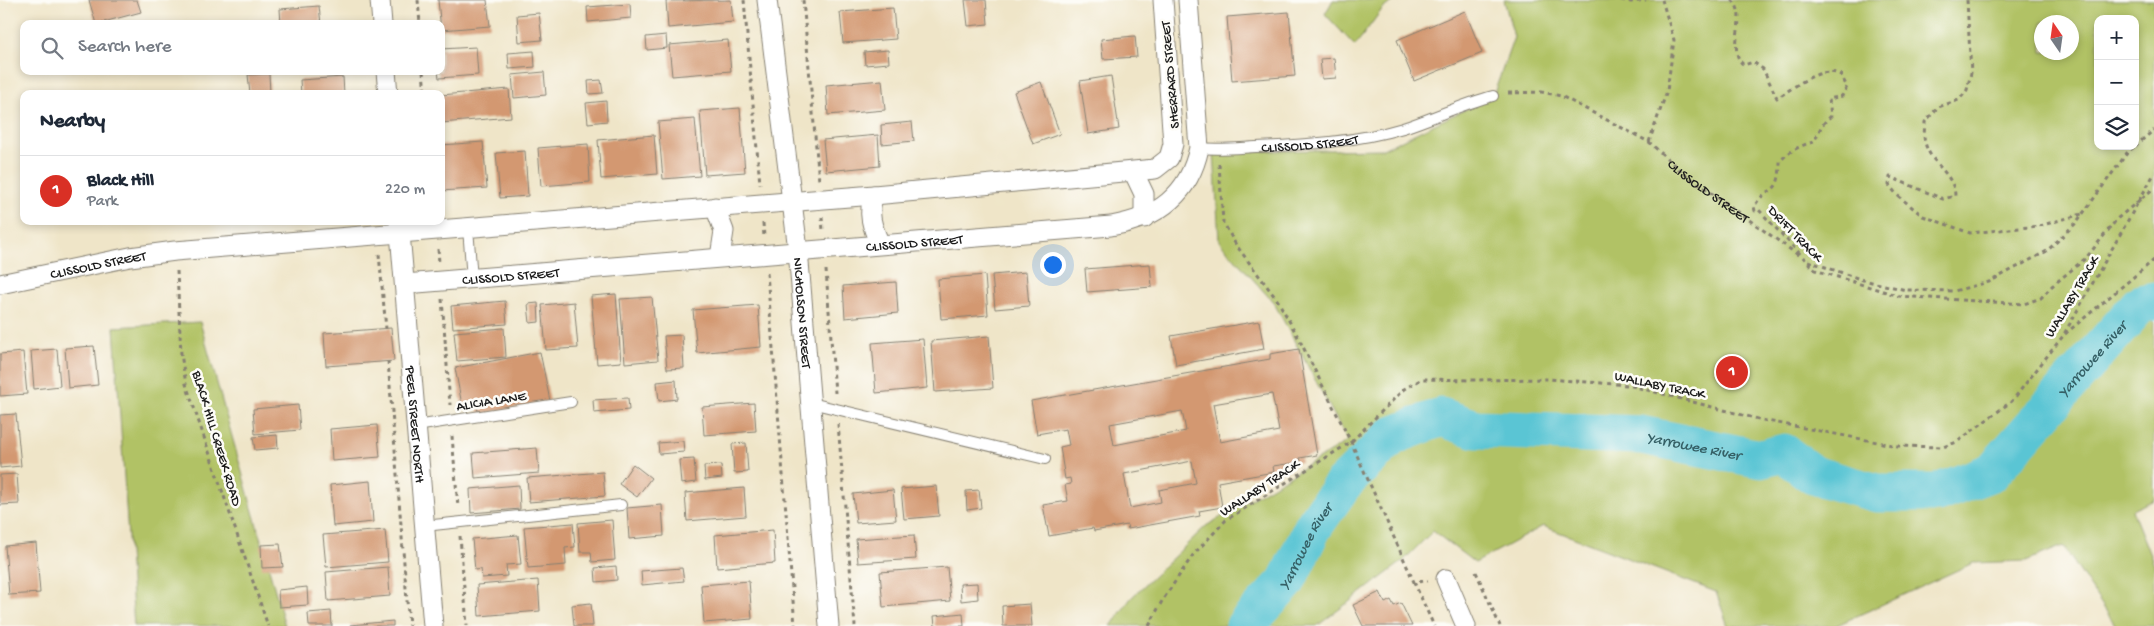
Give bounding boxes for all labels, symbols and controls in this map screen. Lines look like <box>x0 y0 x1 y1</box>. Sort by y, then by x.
north arrow <box>2034 15 2079 60</box>
map controls <box>2094 15 2139 150</box>
button: + <box>2094 15 2139 60</box>
search box <box>20 20 445 75</box>
street label: SHERRARD STREET <box>1158 20 1185 129</box>
icon: search <box>38 34 66 62</box>
text: Search here <box>78 36 172 59</box>
button: − <box>2094 60 2139 105</box>
button: layers <box>2094 105 2139 150</box>
text: Nearby <box>40 110 105 135</box>
street label: CLISSOLD STREET <box>1261 132 1360 158</box>
street label: CLISSOLD STREET <box>1663 157 1752 229</box>
text: Black Hill <box>87 170 154 193</box>
text: 1 <box>53 181 59 200</box>
text: 220 m <box>385 181 425 200</box>
text: Park <box>87 193 118 212</box>
street label: DRIFT TRACK <box>1762 202 1826 267</box>
street label: CLISSOLD STREET <box>865 232 964 257</box>
street label: CLISSOLD STREET <box>49 249 148 284</box>
your location <box>1040 252 1066 278</box>
street label: WALLABY TRACK <box>2042 252 2105 341</box>
street label: NICHOLSON STREET <box>788 257 814 370</box>
street label: CLISSOLD STREET <box>462 265 561 290</box>
water label: Yarrowee River <box>2055 316 2133 402</box>
pin: 1 <box>1716 353 1748 391</box>
street label: PEEL STREET NORTH <box>400 364 427 485</box>
street label: BLACK HILL CREEK ROAD <box>187 368 245 509</box>
street label: WALLABY TRACK <box>1613 369 1707 405</box>
street label: ALICIA LANE <box>455 388 529 416</box>
water label: Yarrowee River <box>1645 429 1745 466</box>
street label: WALLABY TRACK <box>1217 456 1305 521</box>
water label: Yarrowee River <box>1276 498 1339 594</box>

